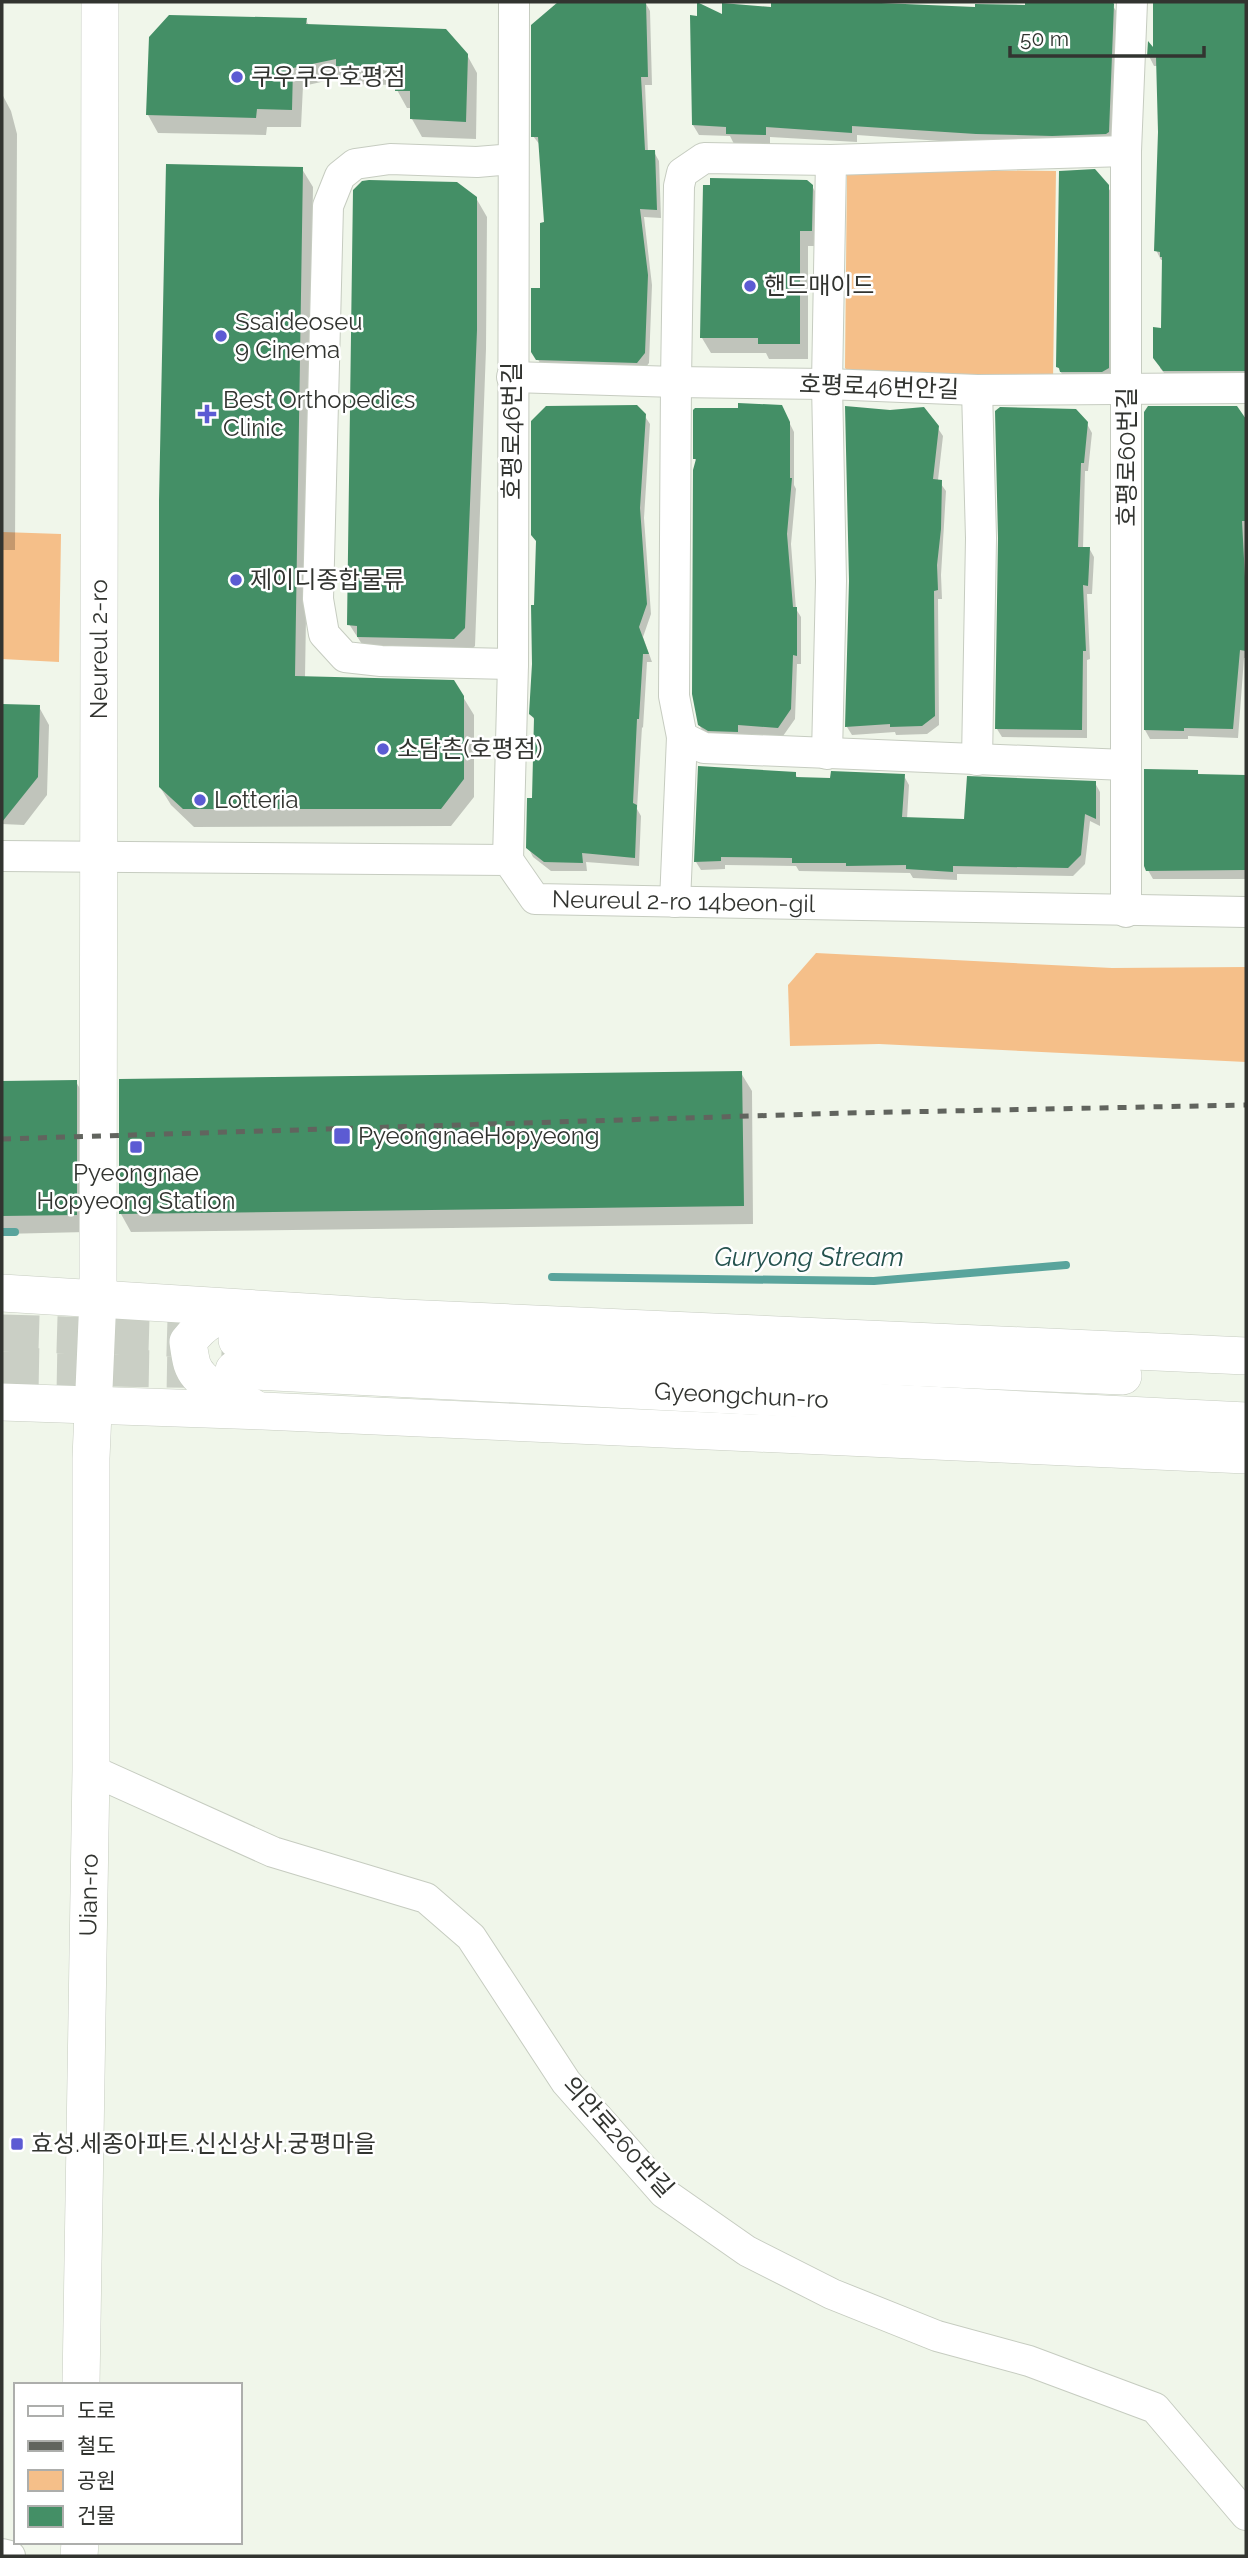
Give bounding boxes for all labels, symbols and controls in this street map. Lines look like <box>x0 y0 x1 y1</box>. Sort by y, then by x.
scale bar <box>1010 14 1204 58</box>
text: 50 m <box>1020 26 1069 51</box>
place label: 쿠우쿠우호평점 <box>251 62 406 91</box>
marker: 쿠우쿠우호평점 <box>229 69 245 85</box>
place label: 핸드매이드 <box>764 271 874 300</box>
marker: 핸드매이드 <box>742 278 758 294</box>
place label: Ssaideoseu 9 Cinema <box>235 307 363 364</box>
marker: Ssaideoseu 9 Cinema <box>213 328 229 344</box>
street label: 호평로46번길 <box>497 362 526 500</box>
street label: 호평로46번안길 <box>799 369 960 404</box>
place label: Best Orthopedics Clinic <box>223 385 415 442</box>
street label: 호평로60번길 <box>1112 387 1141 527</box>
marker: Best Orthopedics Clinic <box>197 404 217 424</box>
place label: 제이디종합물류 <box>250 565 405 594</box>
marker: 제이디종합물류 <box>228 572 244 588</box>
street label: Neureul 2-ro <box>84 579 113 719</box>
place label: 소담촌(호평점) <box>397 734 542 763</box>
marker: 소담촌(호평점) <box>375 741 391 757</box>
place label: Lotteria <box>214 785 299 814</box>
marker: Lotteria <box>192 792 208 808</box>
street label: Neureul 2-ro 14beon-gil <box>552 884 816 918</box>
place label: PyeongnaeHopyeong <box>358 1121 600 1150</box>
marker: PyeongnaeHopyeong <box>332 1126 352 1146</box>
marker: Pyeongnae Hopyeong Station <box>128 1139 144 1155</box>
place label: Pyeongnae Hopyeong Station <box>37 1158 235 1215</box>
water label: Guryong Stream <box>714 1242 904 1272</box>
street label: Gyeongchun-ro <box>653 1376 829 1414</box>
street label: Uian-ro <box>73 1853 104 1937</box>
street label: 의안로260번길 <box>557 2070 680 2203</box>
place label: 효성.세종아파트.신신상사.궁평마을 <box>31 2129 376 2158</box>
marker: 효성.세종아파트.신신상사.궁평마을 <box>9 2136 25 2152</box>
legend <box>14 2383 242 2544</box>
text: 도로 <box>77 2398 116 2423</box>
text: 철도 <box>77 2433 116 2458</box>
text: 공원 <box>77 2468 116 2493</box>
text: 건물 <box>77 2503 116 2528</box>

